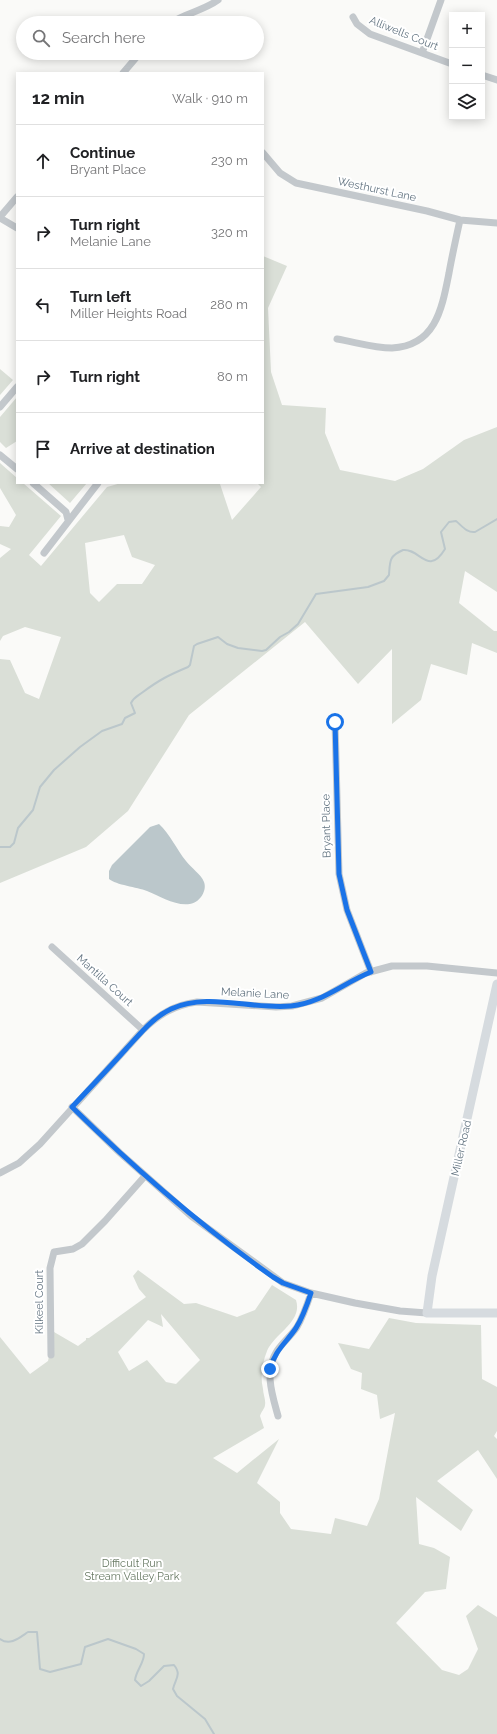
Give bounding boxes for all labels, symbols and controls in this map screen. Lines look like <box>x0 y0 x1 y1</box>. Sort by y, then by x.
map controls <box>449 12 485 120</box>
button: + <box>449 12 485 48</box>
street label: Alliwells Court <box>367 14 441 53</box>
search box <box>16 16 264 60</box>
icon: search <box>30 27 52 49</box>
text: Search here <box>62 29 145 47</box>
button: − <box>449 48 485 84</box>
button: layers <box>449 84 485 120</box>
text: 12 min <box>32 88 85 108</box>
text: Walk · 910 m <box>172 91 248 106</box>
text: Continue <box>70 144 135 162</box>
icon: ahead <box>32 150 54 172</box>
text: 230 m <box>211 153 248 168</box>
text: Bryant Place <box>70 162 146 177</box>
street label: Westhurst Lane <box>336 175 418 204</box>
text: Turn right <box>70 216 140 234</box>
icon: right <box>32 222 54 244</box>
text: 320 m <box>211 225 248 240</box>
text: Melanie Lane <box>70 234 151 249</box>
text: Turn left <box>70 288 131 306</box>
icon: left <box>32 294 54 316</box>
text: 280 m <box>210 297 248 312</box>
text: Miller Heights Road <box>70 306 187 321</box>
icon: right <box>32 366 54 388</box>
text: Turn right <box>70 368 140 386</box>
text: 80 m <box>217 369 248 384</box>
icon: arrive <box>32 438 54 460</box>
text: Arrive at destination <box>70 440 215 458</box>
route start <box>326 713 344 731</box>
street label: Bryant Place <box>319 793 334 858</box>
street label: Mantilla Court <box>74 952 136 1009</box>
street label: Melanie Lane <box>221 985 290 1002</box>
street label: Miller Road <box>449 1119 474 1177</box>
street label: Kilkeel Court <box>33 1269 46 1334</box>
route end <box>261 1360 279 1378</box>
park label: Difficult Run Stream Valley Park <box>84 1557 180 1583</box>

